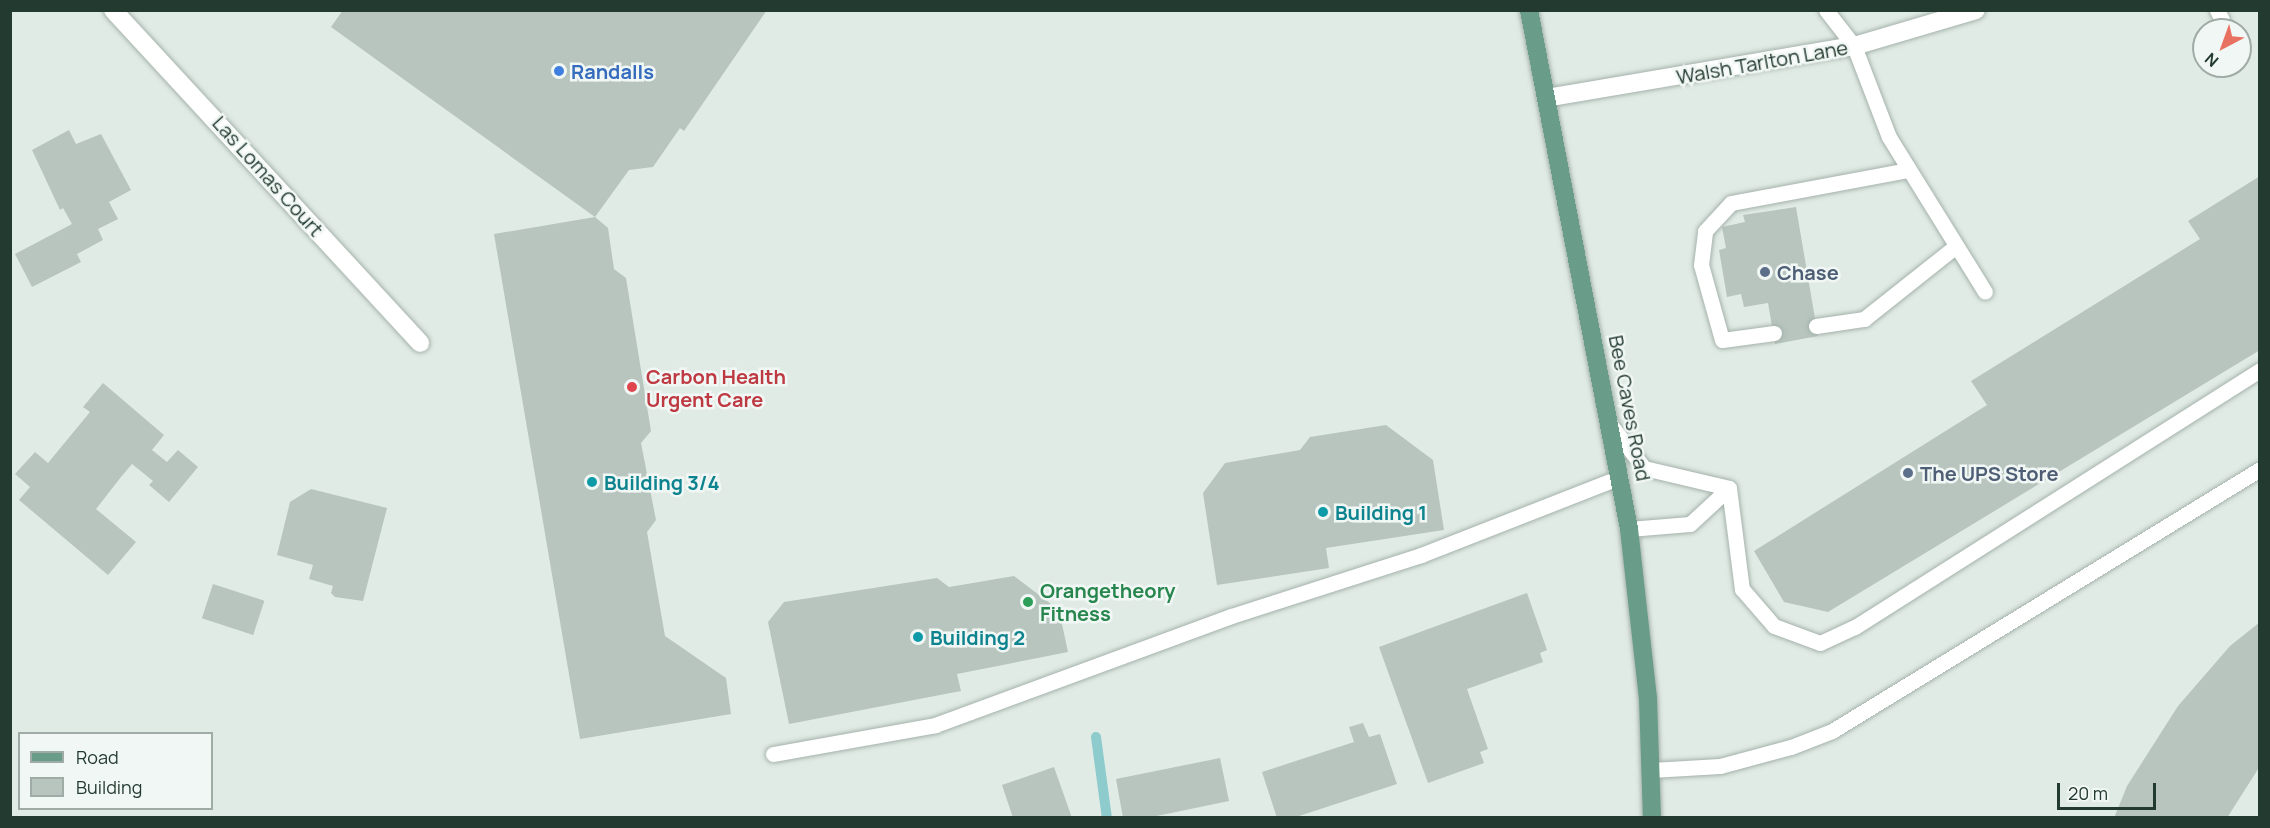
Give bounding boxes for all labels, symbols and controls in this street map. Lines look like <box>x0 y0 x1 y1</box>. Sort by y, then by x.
north arrow <box>2192 18 2252 78</box>
street label: Walsh Tarlton Lane <box>1674 35 1850 89</box>
text: N <box>2200 48 2223 72</box>
place label: Randalls <box>571 59 654 83</box>
marker: Randalls <box>552 64 566 78</box>
street label: Las Lomas Court <box>208 111 328 241</box>
place label: Chase <box>1777 260 1839 284</box>
marker: Chase <box>1758 265 1772 279</box>
street label: Bee Caves Road <box>1604 333 1656 483</box>
place label: Carbon Health Urgent Care <box>646 364 786 411</box>
marker: Carbon Health Urgent Care <box>623 378 641 396</box>
place label: The UPS Store <box>1920 461 2058 485</box>
marker: The UPS Store <box>1901 466 1915 480</box>
place label: Building 3/4 <box>604 470 720 494</box>
marker: Building 3/4 <box>585 475 599 489</box>
place label: Building 1 <box>1335 500 1427 524</box>
marker: Building 1 <box>1316 505 1330 519</box>
place label: Orangetheory Fitness <box>1040 578 1176 625</box>
marker: Orangetheory Fitness <box>1021 595 1035 609</box>
place label: Building 2 <box>930 625 1025 649</box>
marker: Building 2 <box>911 630 925 644</box>
legend <box>18 732 213 810</box>
text: Road <box>76 745 119 769</box>
scale bar <box>2060 771 2159 809</box>
text: Building <box>76 775 142 799</box>
text: 20 m <box>2068 781 2108 805</box>

